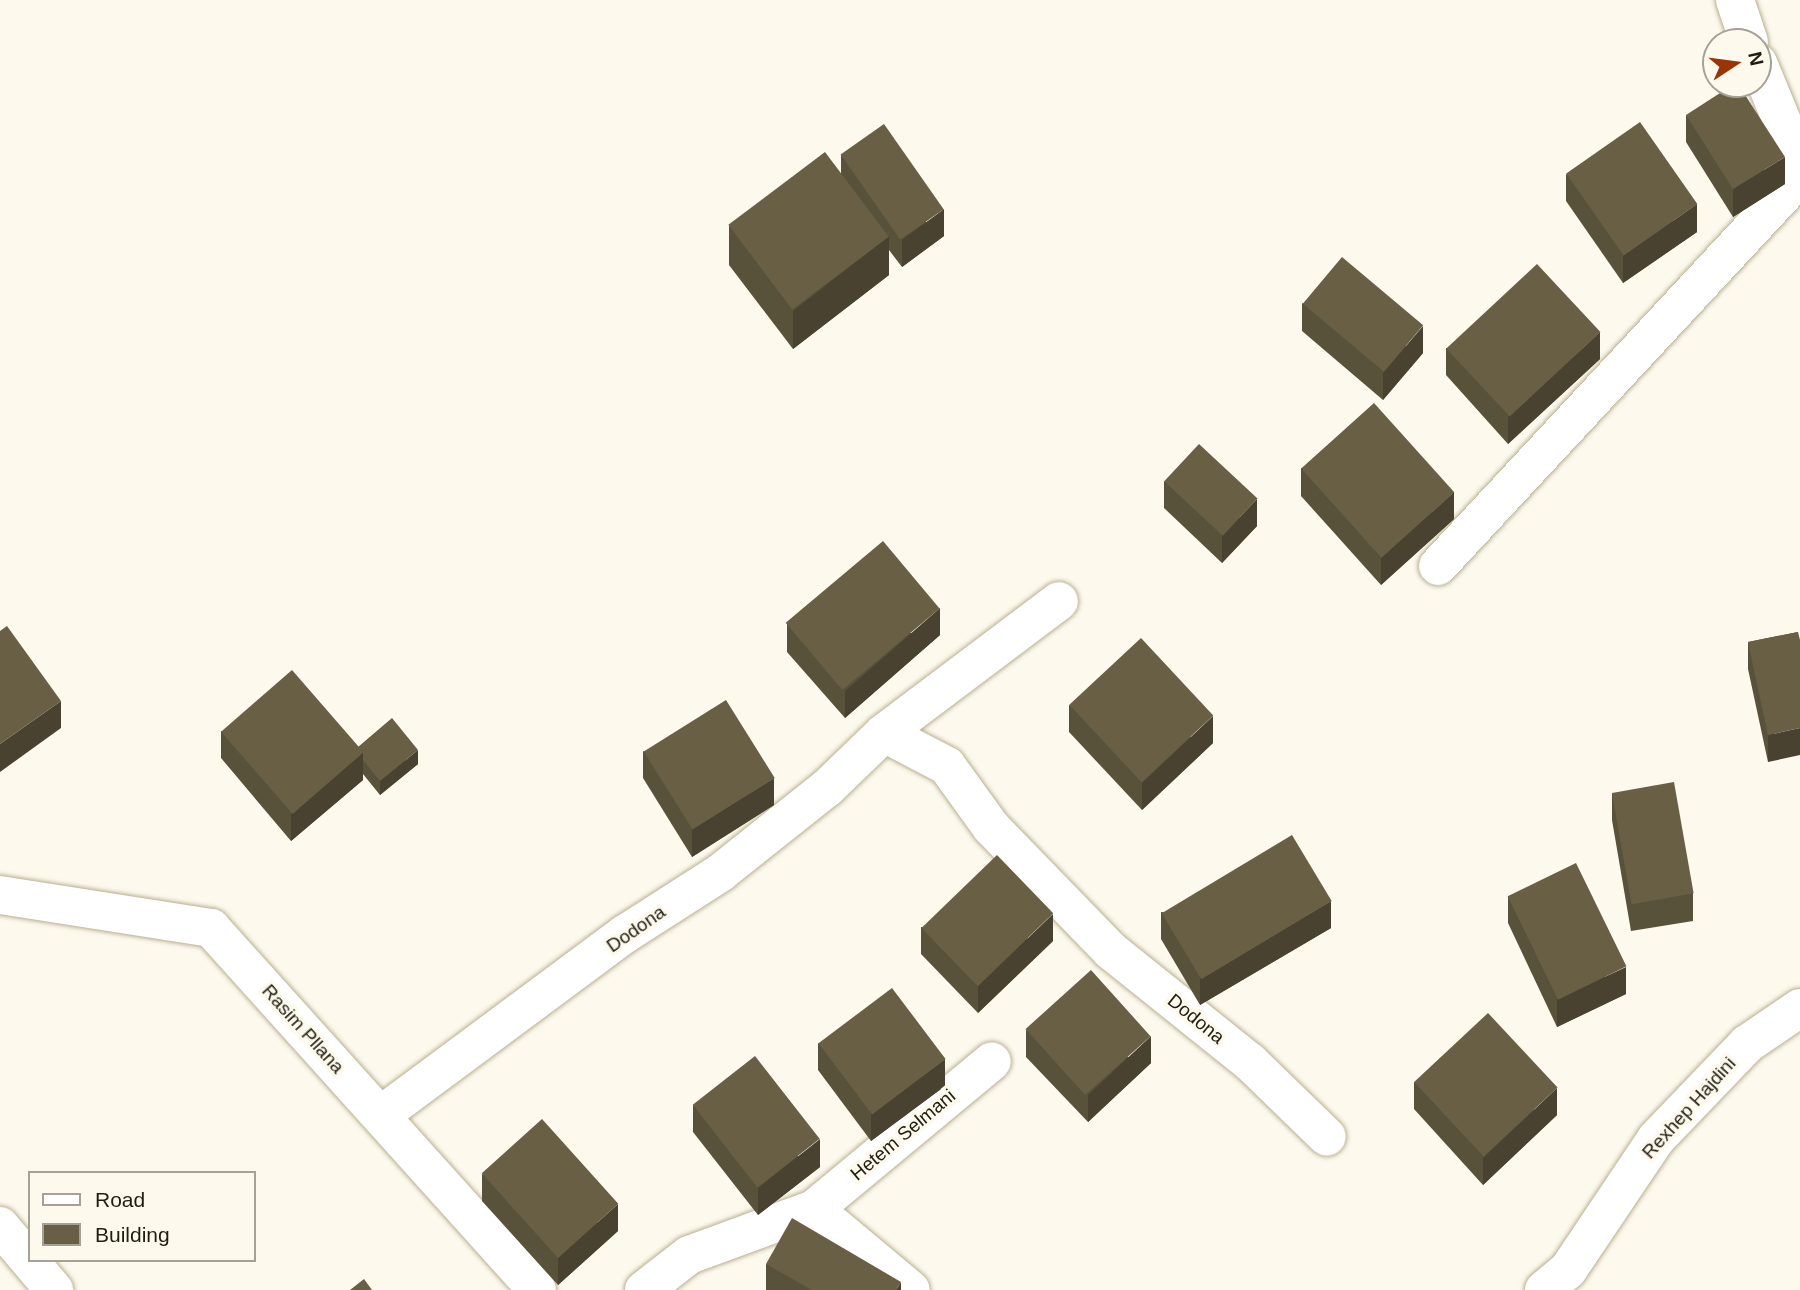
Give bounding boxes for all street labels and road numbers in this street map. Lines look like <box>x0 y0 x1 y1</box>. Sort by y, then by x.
street label: Dodona <box>602 901 670 957</box>
street label: Rasim Pllana <box>257 980 349 1078</box>
street label: Dodona <box>1163 989 1229 1049</box>
street label: Rexhep Hajdini <box>1637 1052 1741 1164</box>
street label: Hetem Selmani <box>846 1085 960 1185</box>

